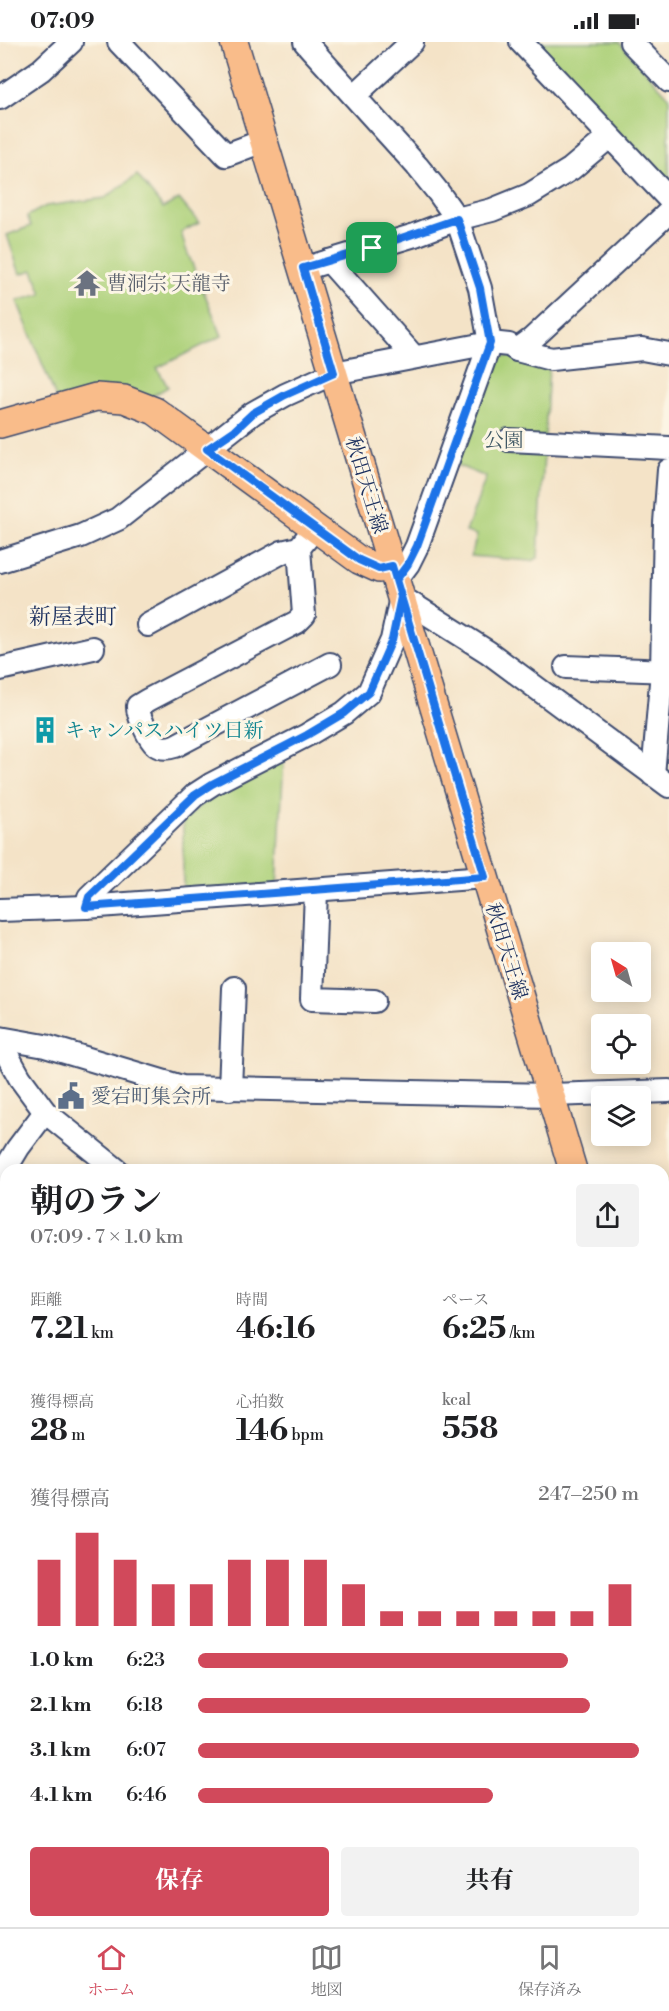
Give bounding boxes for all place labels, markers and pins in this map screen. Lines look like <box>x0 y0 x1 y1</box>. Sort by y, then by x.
pin <box>346 222 397 273</box>
temple icon: 曹洞宗 天龍寺 <box>72 268 102 298</box>
place label: 曹洞宗 天龍寺 <box>107 272 231 297</box>
building icon: キャンパスハイツ日新 <box>30 715 60 745</box>
place label: キャンパスハイツ日新 <box>65 719 264 744</box>
public building icon: 愛宕町集会所 <box>56 1081 86 1111</box>
place label: 愛宕町集会所 <box>91 1085 211 1110</box>

